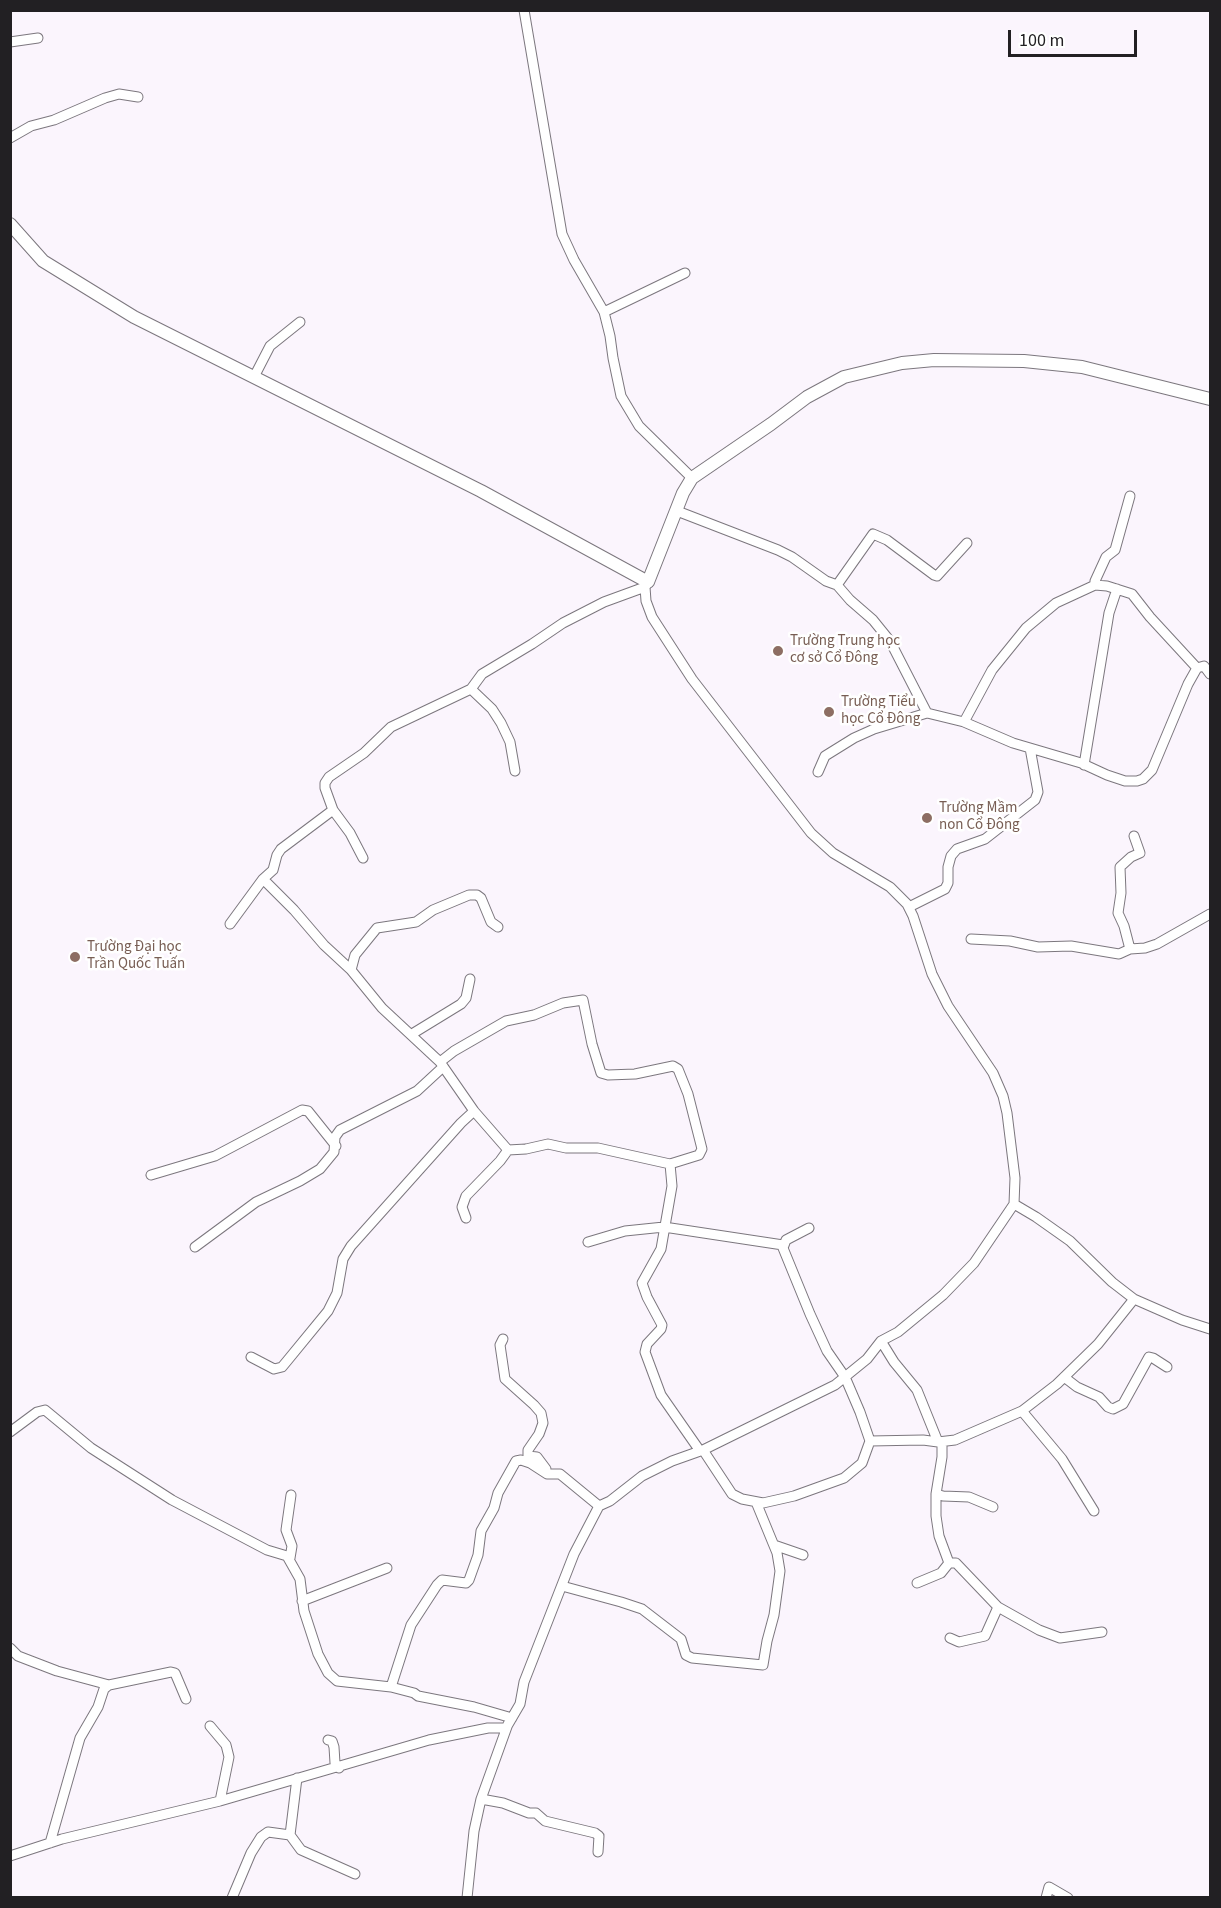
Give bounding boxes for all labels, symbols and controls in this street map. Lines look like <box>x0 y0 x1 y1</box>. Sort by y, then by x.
scale bar <box>1011 18 1140 56</box>
text: 100 m <box>1019 28 1064 53</box>
place label: Trường Trung học cơ sở Cổ Đông <box>790 633 900 668</box>
marker: Trường Trung học cơ sở Cổ Đông <box>771 644 785 658</box>
place label: Trường Tiểu học Cổ Đông <box>841 694 920 729</box>
marker: Trường Tiểu học Cổ Đông <box>822 705 836 719</box>
place label: Trường Mầm non Cổ Đông <box>939 800 1020 835</box>
marker: Trường Mầm non Cổ Đông <box>920 811 934 825</box>
place label: Trường Đại học Trần Quốc Tuấn <box>87 939 185 974</box>
marker: Trường Đại học Trần Quốc Tuấn <box>68 950 82 964</box>

